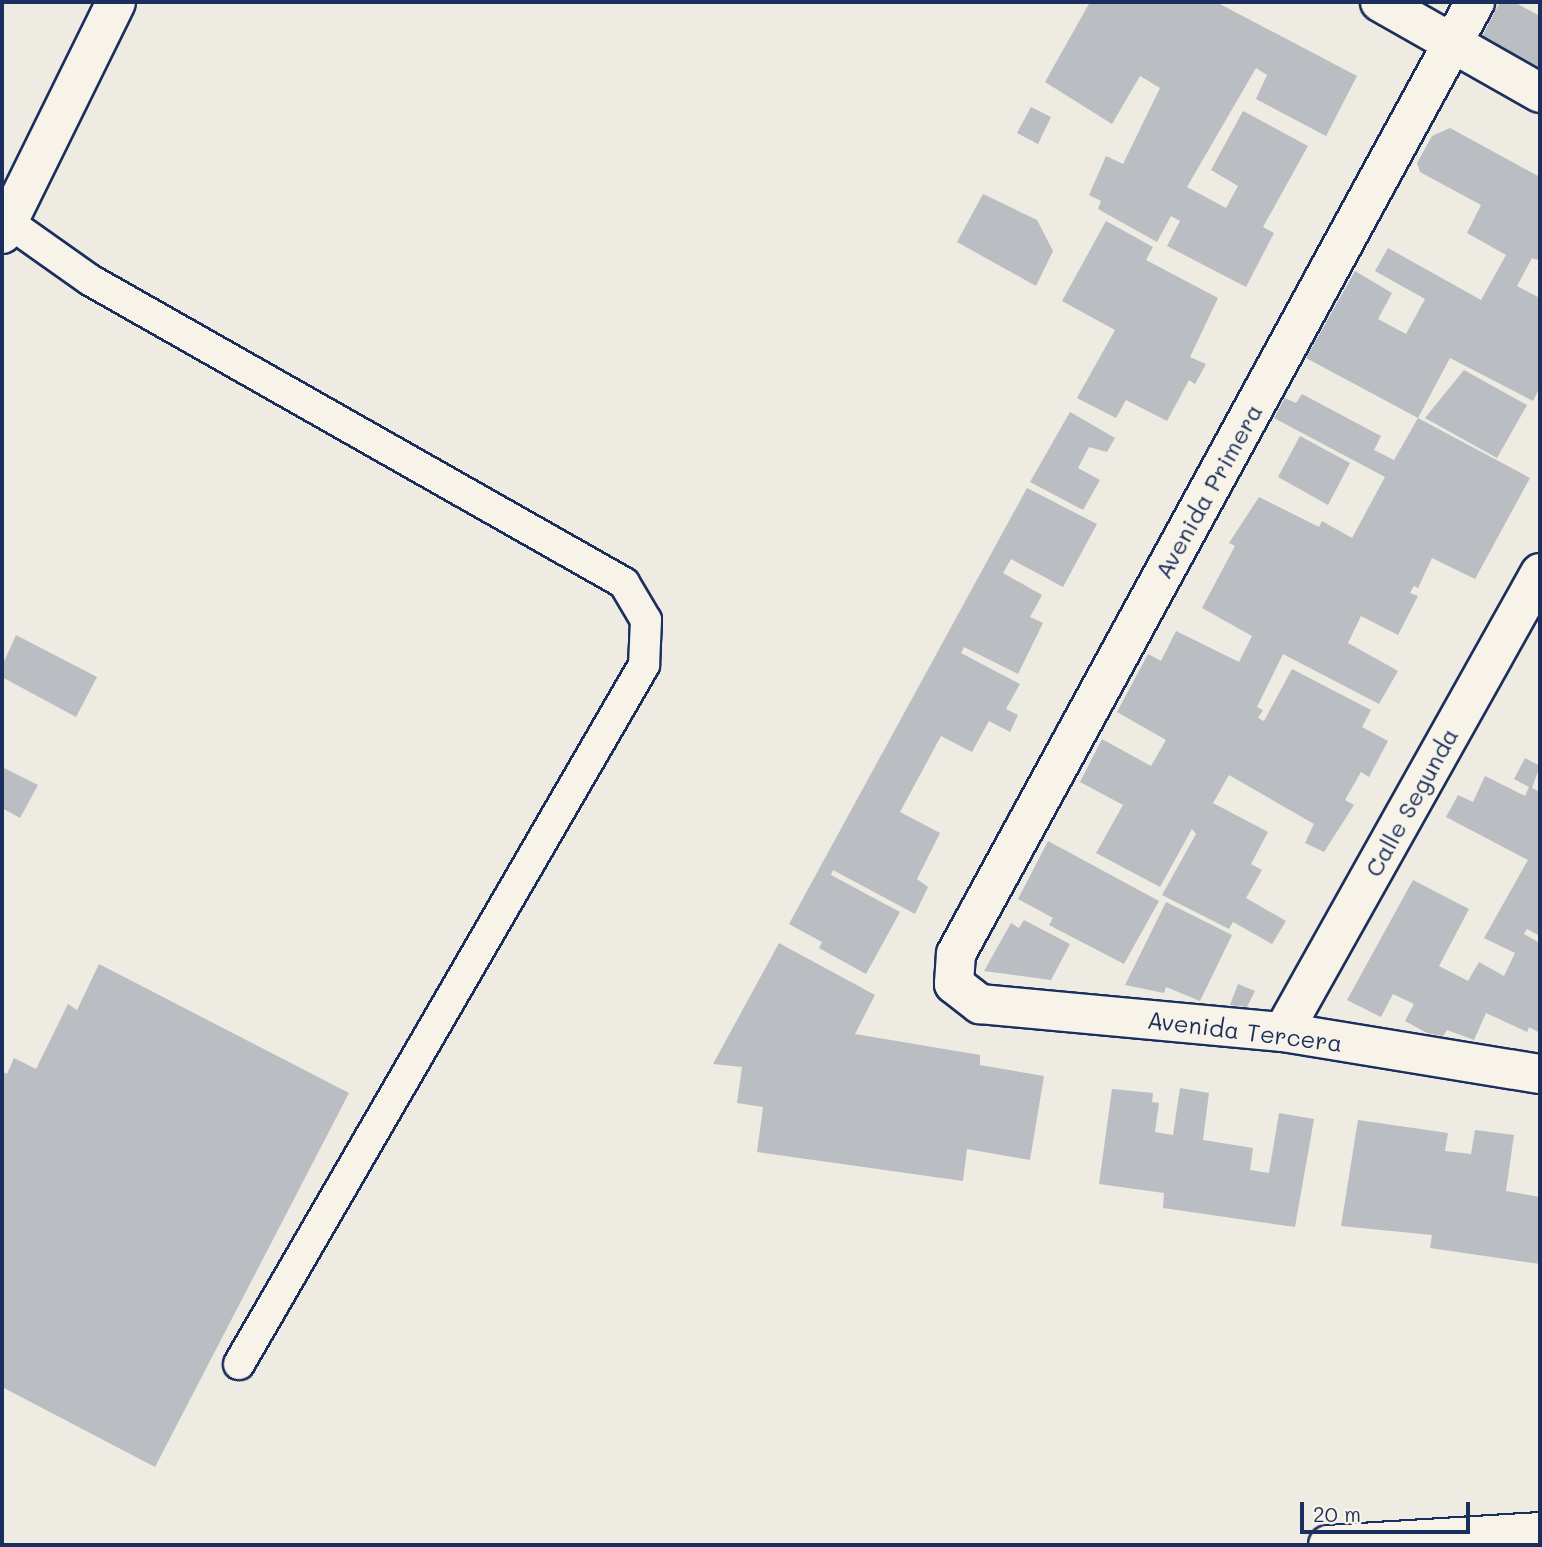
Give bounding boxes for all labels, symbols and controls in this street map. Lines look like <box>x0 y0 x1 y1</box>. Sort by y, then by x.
street label: Avenida Primera <box>1148 399 1268 583</box>
street label: Calle Segunda <box>1358 723 1464 881</box>
street label: Avenida Tercera <box>1146 1005 1344 1057</box>
scale bar <box>1304 1488 1474 1532</box>
text: 20 m <box>1313 1500 1361 1527</box>

